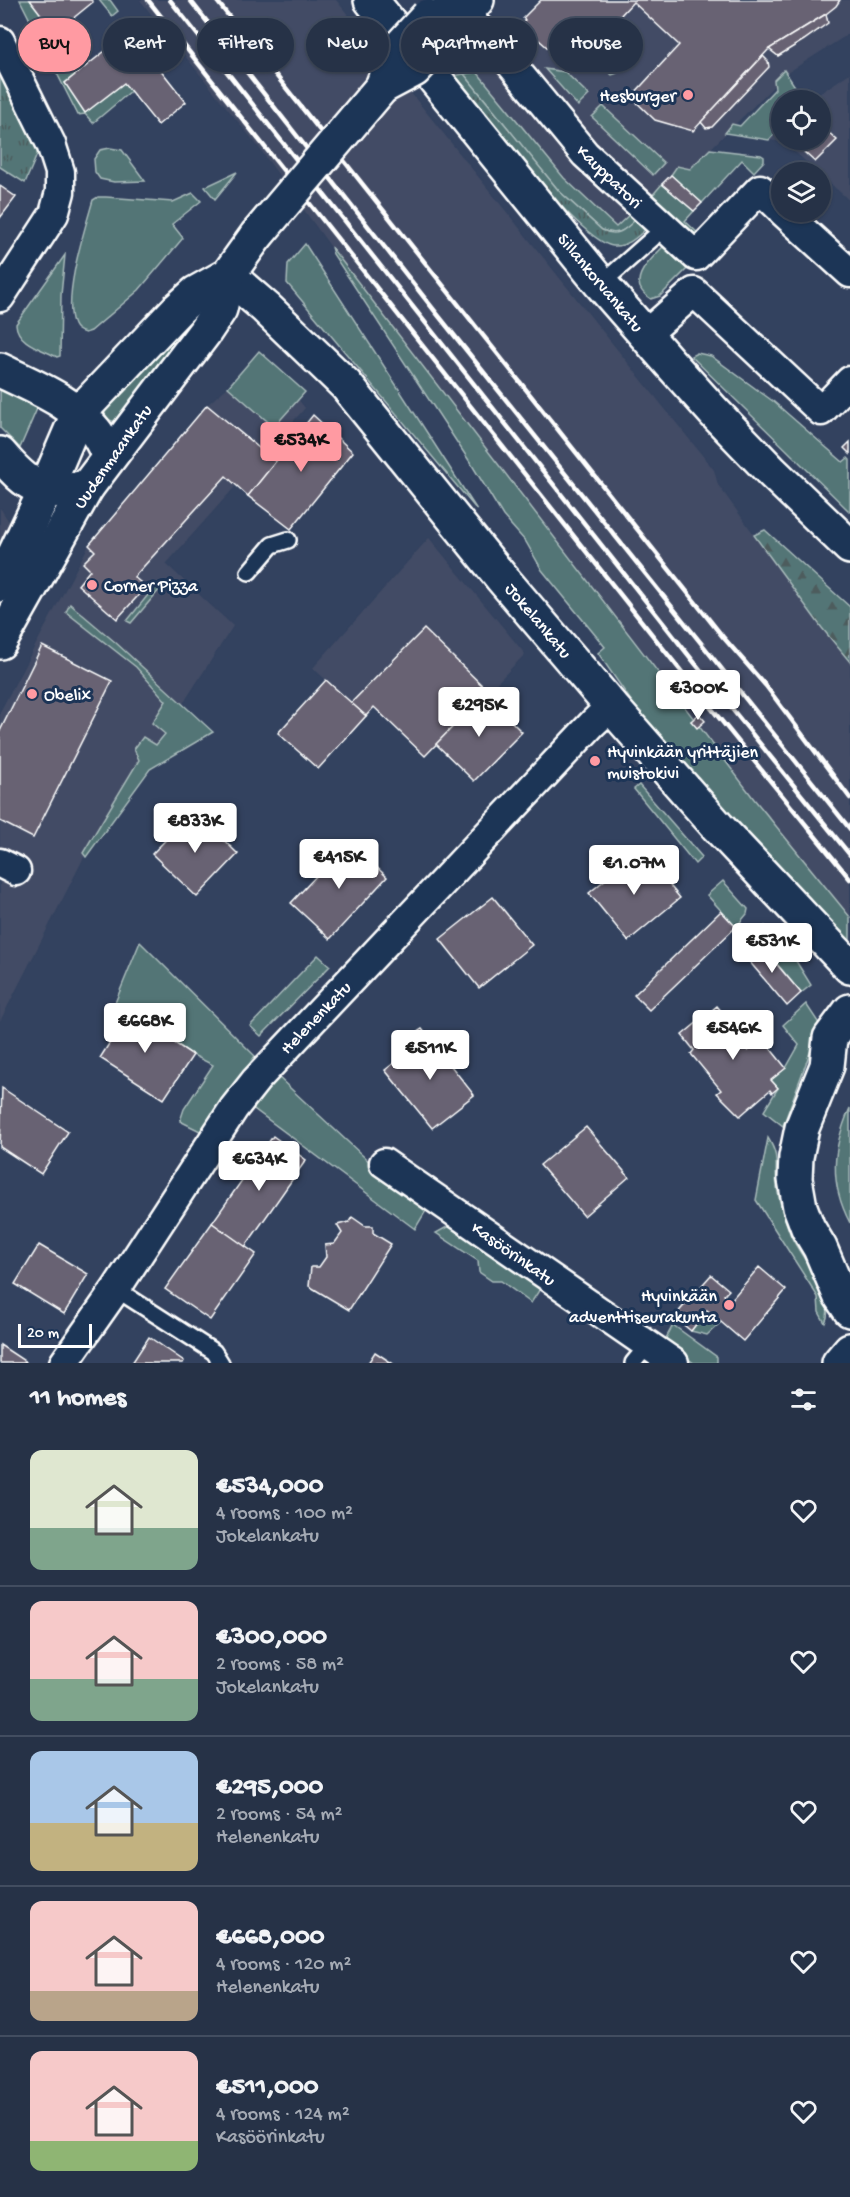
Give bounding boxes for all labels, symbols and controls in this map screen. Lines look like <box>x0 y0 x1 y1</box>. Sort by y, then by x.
chip: Buy <box>18 18 91 72</box>
chip: Rent <box>103 18 185 72</box>
chip: Filters <box>197 18 294 72</box>
chip: New <box>306 18 389 72</box>
chip: Apartment <box>401 18 537 72</box>
chip: House <box>549 18 643 72</box>
place label: Hesburger <box>600 87 678 108</box>
marker: Hesburger <box>681 88 695 102</box>
map controls <box>771 90 831 222</box>
button: locate <box>771 90 831 150</box>
street label: Kauppatori <box>571 141 645 214</box>
button: layers <box>771 162 831 222</box>
street label: Sillankorvankatu <box>552 230 647 338</box>
street label: Uudenmaankatu <box>70 401 158 514</box>
pin: €534K <box>259 422 343 473</box>
text: €534K <box>274 430 328 453</box>
place label: Corner Pizza <box>104 577 199 598</box>
marker: Corner Pizza <box>85 578 99 592</box>
street label: Jokelankatu <box>499 579 575 664</box>
pin: €300K <box>656 670 740 721</box>
text: €300K <box>670 678 726 701</box>
place label: Obelix <box>44 686 91 707</box>
marker: Obelix <box>25 687 39 701</box>
pin: €295K <box>437 687 521 738</box>
text: €295K <box>452 695 506 718</box>
place label: Hyvinkään yrittäjien muistokivi <box>607 743 759 785</box>
marker: Hyvinkään yrittäjien muistokivi <box>588 754 602 768</box>
pin: €833K <box>153 803 237 854</box>
text: €833K <box>168 811 222 834</box>
pin: €415K <box>297 839 381 890</box>
pin: €1.07M <box>585 845 683 896</box>
text: €415K <box>314 847 364 870</box>
text: €1.07M <box>603 853 665 876</box>
pin: €531K <box>730 923 814 974</box>
text: €531K <box>746 931 798 954</box>
street label: Helenenkatu <box>277 978 357 1059</box>
pin: €668K <box>103 1003 187 1054</box>
pin: €546K <box>691 1010 775 1061</box>
text: €668K <box>118 1011 172 1034</box>
text: €546K <box>706 1018 760 1041</box>
pin: €511K <box>388 1030 472 1081</box>
text: €511K <box>405 1038 455 1061</box>
pin: €634K <box>217 1141 301 1192</box>
text: €634K <box>233 1149 285 1172</box>
street label: Kasöörinkatu <box>466 1218 559 1292</box>
place label: Hyvinkään adventtiseurakunta <box>569 1287 718 1329</box>
marker: Hyvinkään adventtiseurakunta <box>722 1298 736 1312</box>
scale bar <box>18 1321 92 1348</box>
text: 20 m <box>27 1325 59 1344</box>
icon: filters <box>787 1383 820 1416</box>
text: 11 homes <box>30 1384 126 1415</box>
text: €534,000 <box>216 1472 323 1503</box>
icon: home <box>78 1474 150 1546</box>
icon: heart <box>787 1494 820 1527</box>
text: 4 rooms · 100 m² <box>216 1503 353 1526</box>
text: Jokelankatu <box>216 1526 319 1549</box>
text: €300,000 <box>216 1623 327 1654</box>
icon: home <box>78 1625 150 1697</box>
icon: heart <box>787 1645 820 1678</box>
text: 2 rooms · 58 m² <box>216 1654 344 1677</box>
text: Jokelankatu <box>216 1677 319 1700</box>
text: €295,000 <box>216 1773 323 1804</box>
icon: home <box>78 1775 150 1847</box>
icon: heart <box>787 1795 820 1828</box>
text: 2 rooms · 54 m² <box>216 1804 343 1827</box>
text: Helenenkatu <box>216 1827 319 1850</box>
text: €668,000 <box>216 1923 325 1954</box>
icon: home <box>78 1925 150 1997</box>
icon: heart <box>787 1945 820 1978</box>
text: 4 rooms · 120 m² <box>216 1954 351 1977</box>
text: Helenenkatu <box>216 1977 319 2000</box>
text: €511,000 <box>216 2073 319 2104</box>
icon: home <box>78 2075 150 2147</box>
icon: heart <box>787 2095 820 2128</box>
text: 4 rooms · 124 m² <box>216 2104 350 2127</box>
text: Kasöörinkatu <box>216 2127 325 2150</box>

